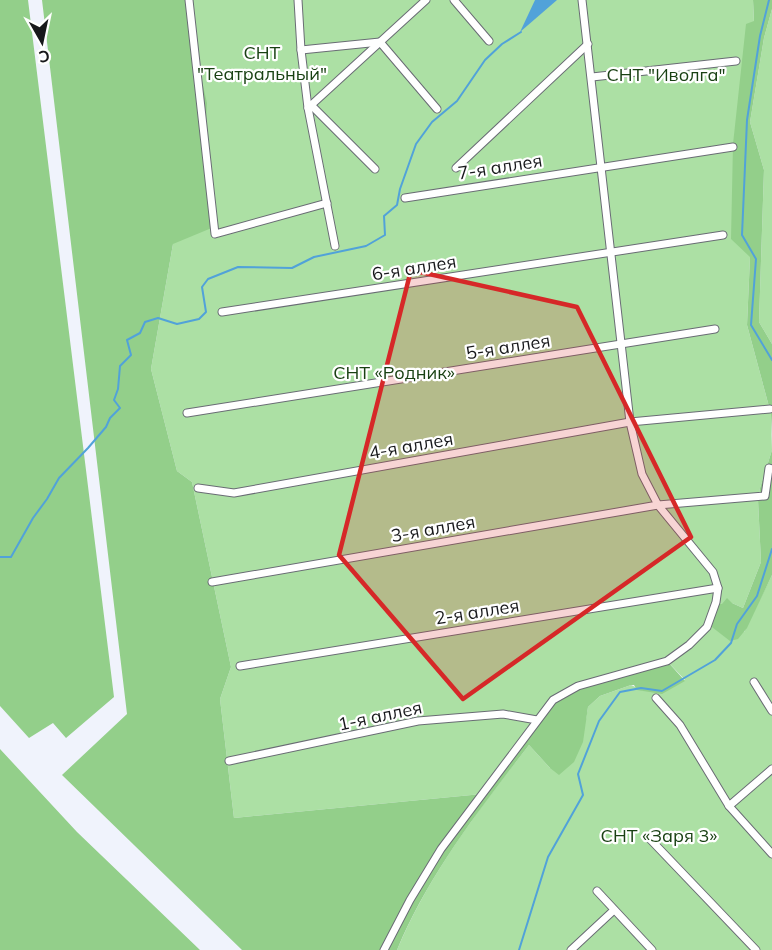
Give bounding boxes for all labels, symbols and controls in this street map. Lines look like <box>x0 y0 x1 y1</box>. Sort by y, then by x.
north arrow <box>12 12 72 72</box>
park label: СНТ "Театральный" <box>197 41 327 85</box>
text: С <box>37 46 51 68</box>
park label: СНТ "Иволга" <box>606 63 726 86</box>
street label: 7-я аллея <box>456 148 544 185</box>
street label: 6-я аллея <box>370 249 458 286</box>
street label: 5-я аллея <box>464 328 552 365</box>
park label: СНТ «Родник» <box>333 361 455 384</box>
street label: 4-я аллея <box>367 427 455 464</box>
street label: 3-я аллея <box>389 510 477 547</box>
street label: 2-я аллея <box>433 593 521 630</box>
street label: 1-я аллея <box>336 695 424 736</box>
park label: СНТ «Заря 3» <box>601 824 717 847</box>

